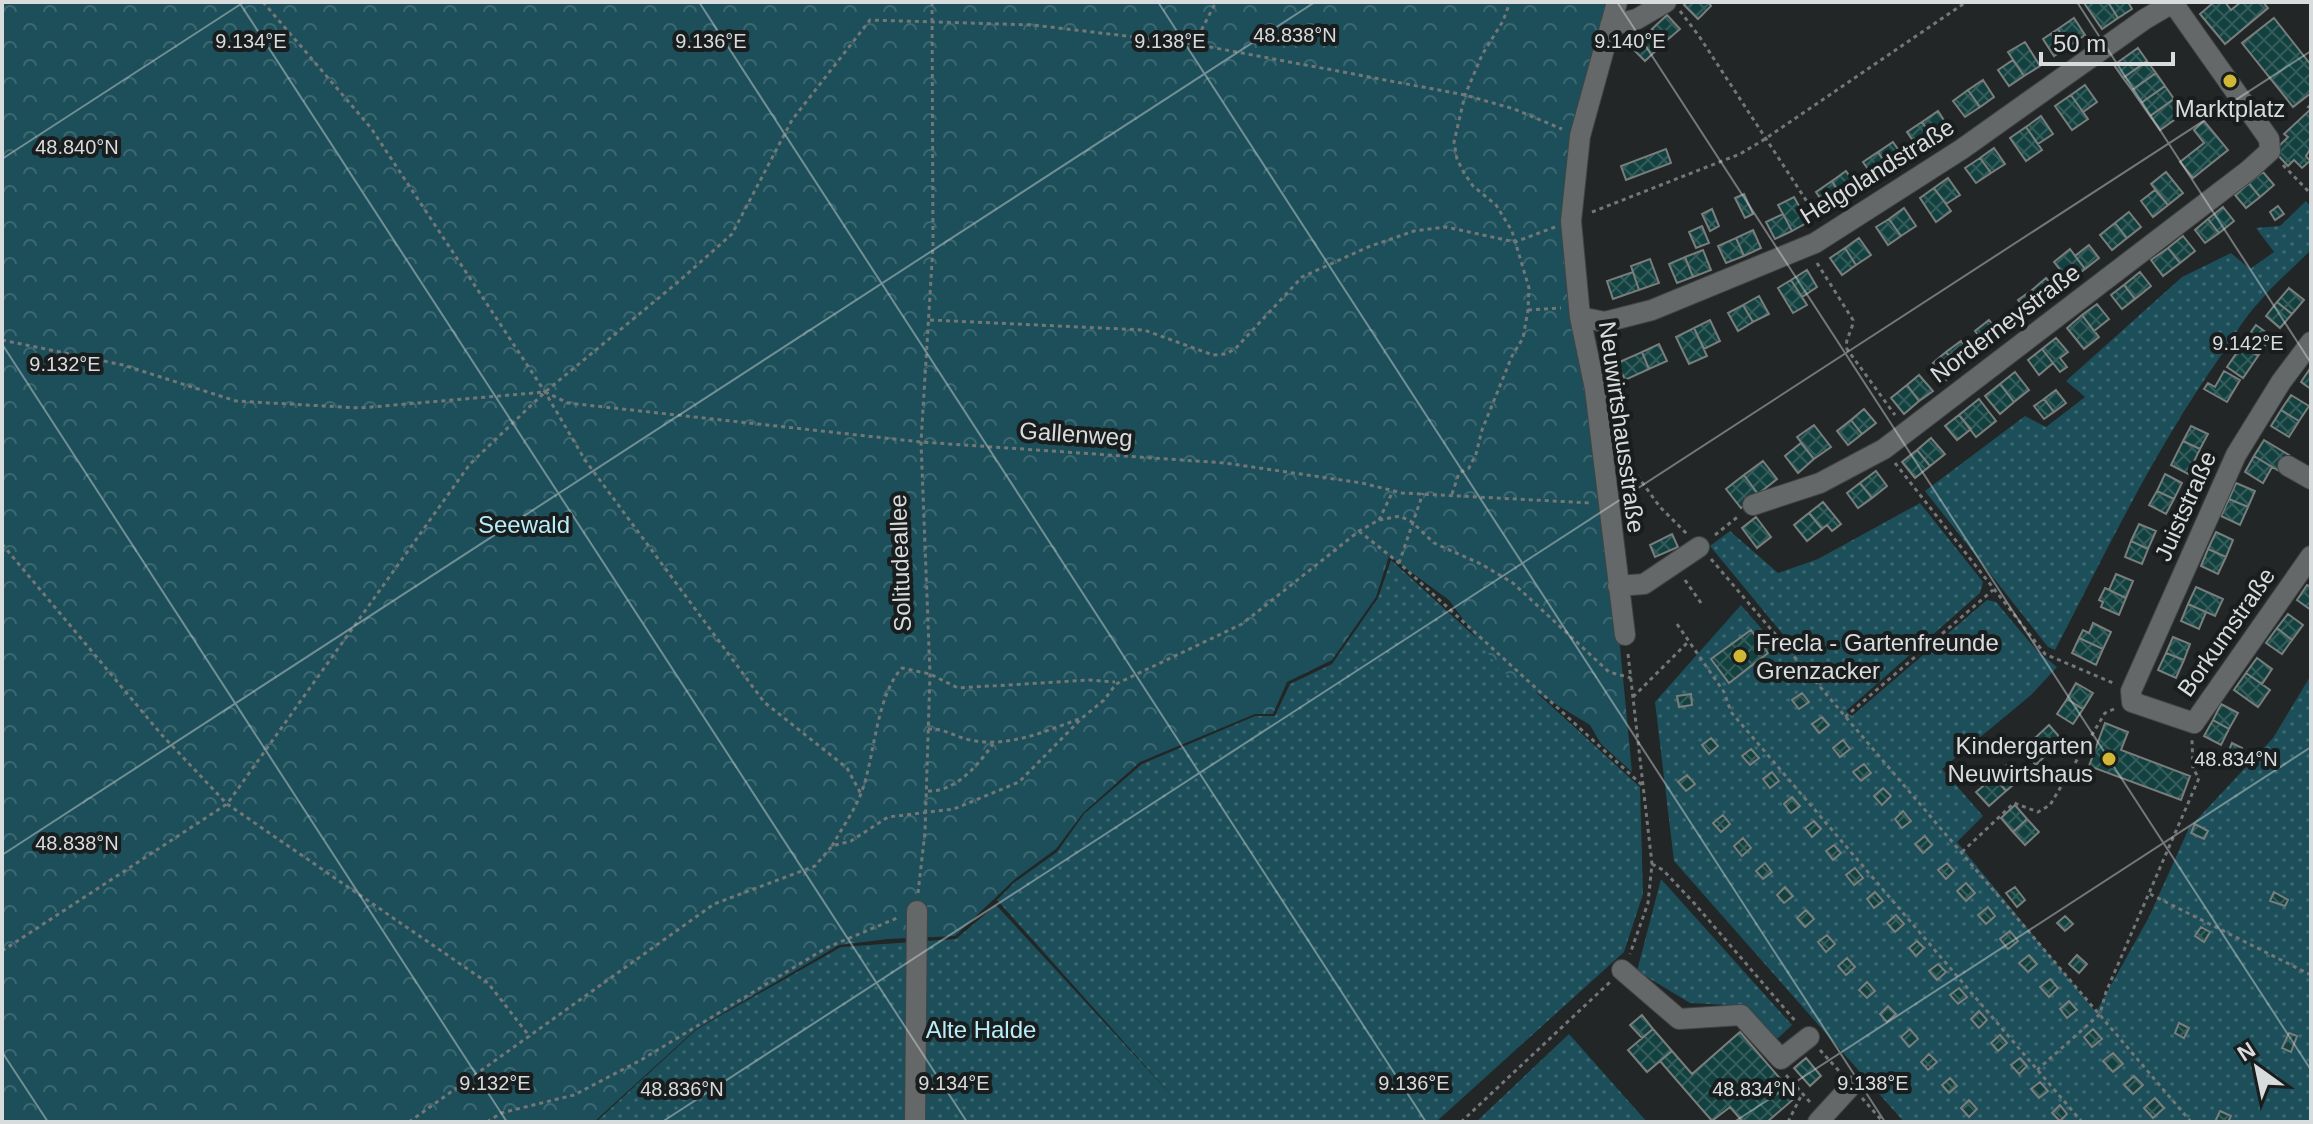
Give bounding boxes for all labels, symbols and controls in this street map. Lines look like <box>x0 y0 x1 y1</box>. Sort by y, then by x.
scale bar <box>2041 16 2173 66</box>
text: 48.838°N <box>1253 24 1337 46</box>
text: 9.134°E <box>215 30 287 52</box>
text: 9.136°E <box>675 30 747 52</box>
text: 9.138°E <box>1134 30 1206 52</box>
text: 9.140°E <box>1594 30 1666 52</box>
text: 50 m <box>2053 30 2106 57</box>
marker: Marktplatz <box>2221 72 2239 90</box>
place label: Marktplatz <box>2175 95 2285 122</box>
street label: Helgolandstraße <box>1795 113 1959 229</box>
text: 48.840°N <box>35 136 119 158</box>
street label: Norderneystraße <box>1925 258 2085 388</box>
street label: Neuwirtshausstraße <box>1594 319 1650 535</box>
text: 9.142°E <box>2212 332 2284 354</box>
text: 9.132°E <box>29 353 101 375</box>
street label: Gallenweg <box>1018 417 1134 451</box>
street label: Juiststraße <box>2149 447 2221 565</box>
street label: Solitudeallee <box>884 494 916 632</box>
park label: Seewald <box>478 511 570 538</box>
street label: Borkumstraße <box>2172 563 2280 701</box>
place label: Frecla - Gartenfreunde Grenzacker <box>1756 629 1999 684</box>
marker: Frecla - Gartenfreunde Grenzacker <box>1731 647 1749 665</box>
place label: Kindergarten Neuwirtshaus <box>1948 732 2093 787</box>
text: 48.834°N <box>2194 748 2278 770</box>
marker: Kindergarten Neuwirtshaus <box>2100 750 2118 768</box>
text: 48.838°N <box>35 832 119 854</box>
park label: Alte Halde <box>926 1016 1036 1043</box>
north arrow <box>2217 1028 2297 1108</box>
text: N <box>2233 1037 2260 1066</box>
text: 9.132°E <box>459 1072 531 1094</box>
text: 9.134°E <box>918 1072 990 1094</box>
text: 9.136°E <box>1378 1072 1450 1094</box>
text: 9.138°E <box>1837 1072 1909 1094</box>
text: 48.836°N <box>640 1078 724 1100</box>
text: 48.834°N <box>1712 1078 1796 1100</box>

